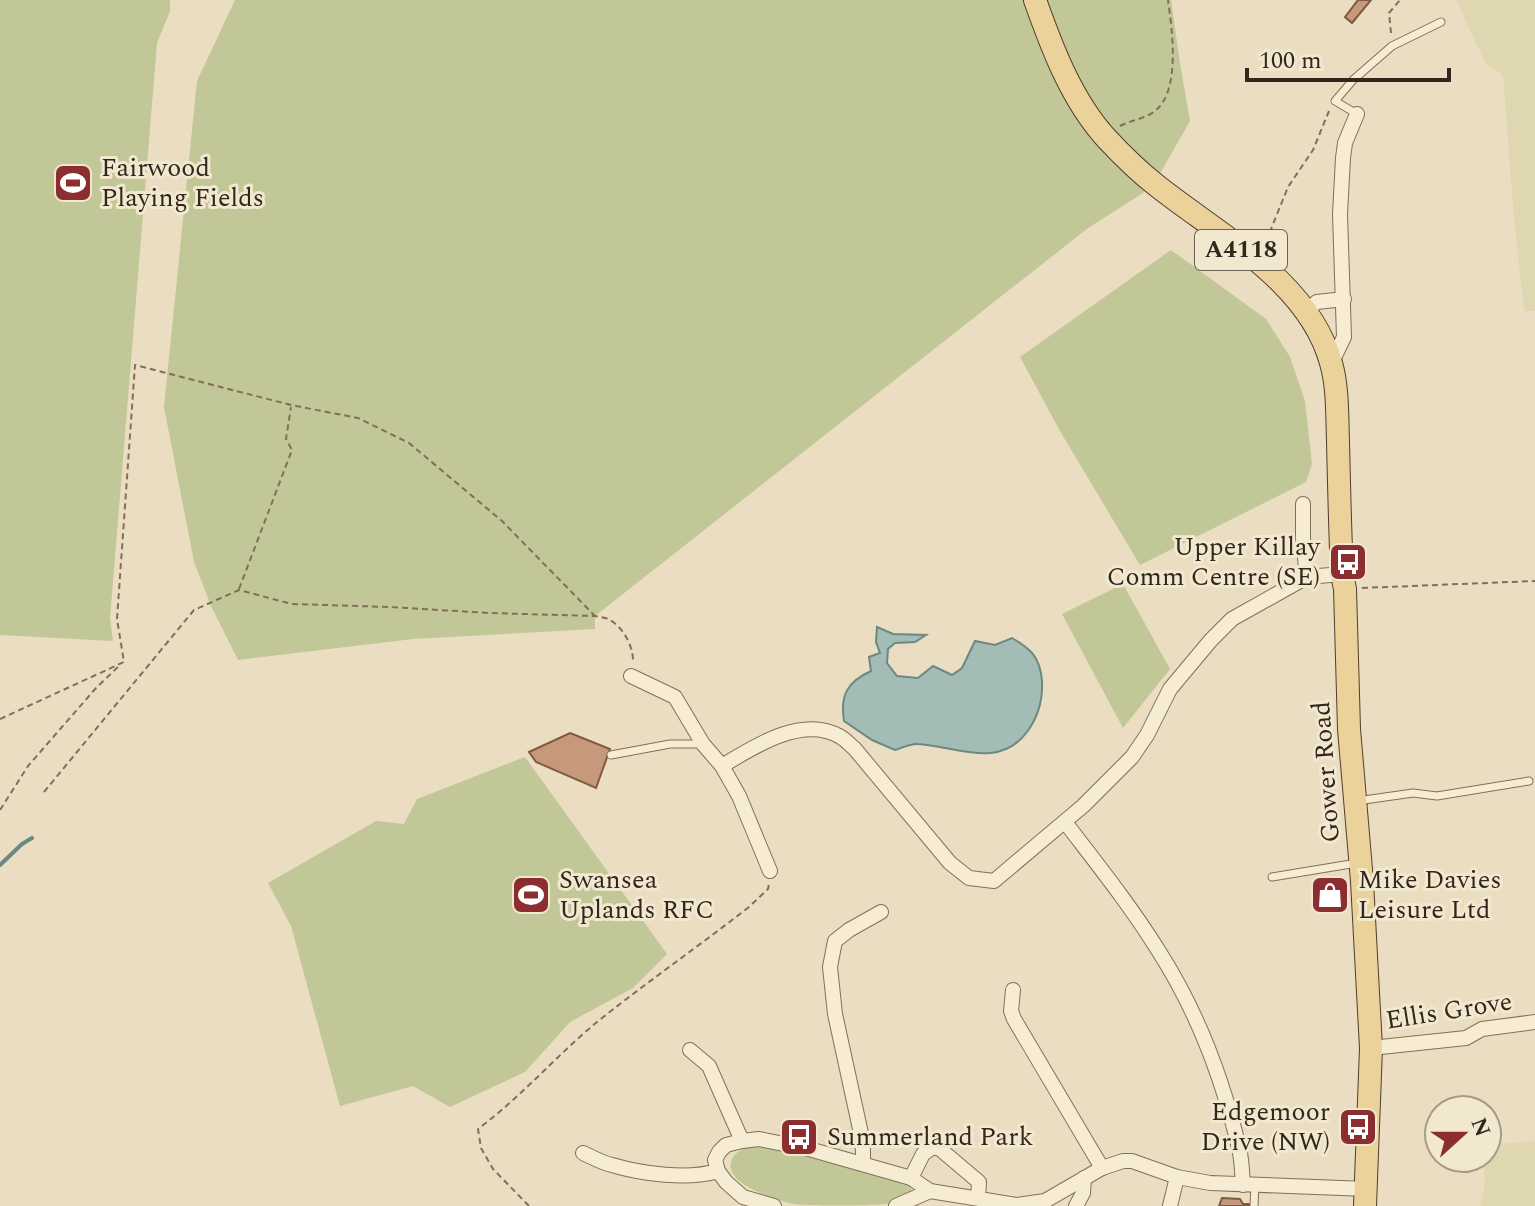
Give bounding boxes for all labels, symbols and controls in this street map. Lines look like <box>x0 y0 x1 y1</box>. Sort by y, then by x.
scale bar <box>1247 32 1449 82</box>
text: 100 m <box>1259 43 1322 79</box>
place label: Fairwood Playing Fields <box>101 148 264 218</box>
sports icon: Fairwood Playing Fields <box>52 162 94 204</box>
road number: A4118 <box>1195 230 1287 270</box>
place label: Upper Killay Comm Centre (SE) <box>1107 527 1322 597</box>
bus stop icon: Upper Killay Comm Centre (SE) <box>1327 541 1369 583</box>
street label: Gower Road <box>1301 700 1351 844</box>
place label: Swansea Uplands RFC <box>559 860 714 930</box>
place label: Mike Davies Leisure Ltd <box>1358 860 1501 930</box>
sports icon: Swansea Uplands RFC <box>510 874 552 916</box>
shop icon: Mike Davies Leisure Ltd <box>1309 874 1351 916</box>
street label: Ellis Grove <box>1383 981 1515 1041</box>
place label: Edgemoor Drive (NW) <box>1201 1092 1330 1162</box>
north arrow <box>1423 1094 1503 1174</box>
bus stop icon: Edgemoor Drive (NW) <box>1337 1106 1379 1148</box>
text: N <box>1462 1113 1499 1142</box>
bus stop icon: Summerland Park <box>778 1116 820 1158</box>
place label: Summerland Park <box>827 1117 1033 1157</box>

